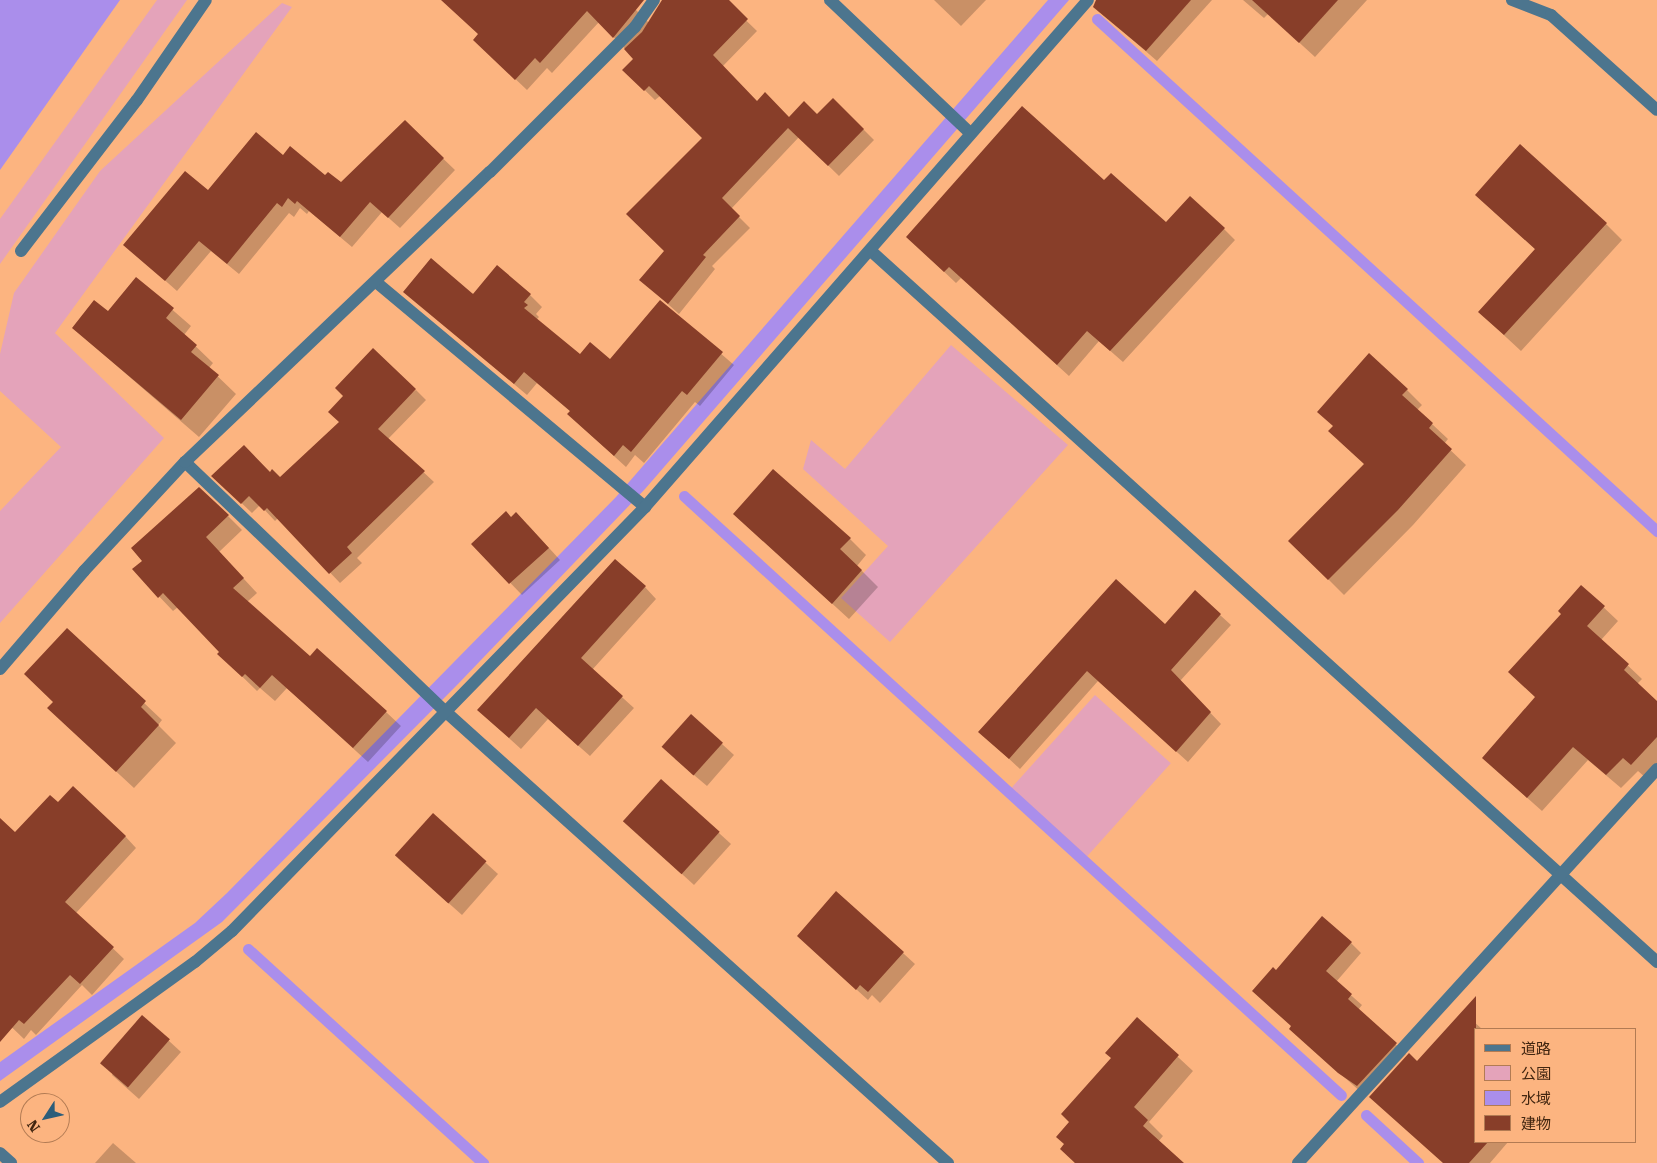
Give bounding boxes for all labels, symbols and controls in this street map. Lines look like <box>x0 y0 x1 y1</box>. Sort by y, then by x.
legend <box>1474 1028 1637 1143</box>
text: 道路 <box>1521 1040 1551 1058</box>
text: 公園 <box>1521 1065 1551 1083</box>
text: 水域 <box>1521 1090 1551 1108</box>
north arrow <box>20 1093 70 1143</box>
text: 建物 <box>1521 1115 1551 1133</box>
text: N <box>24 1117 43 1135</box>

